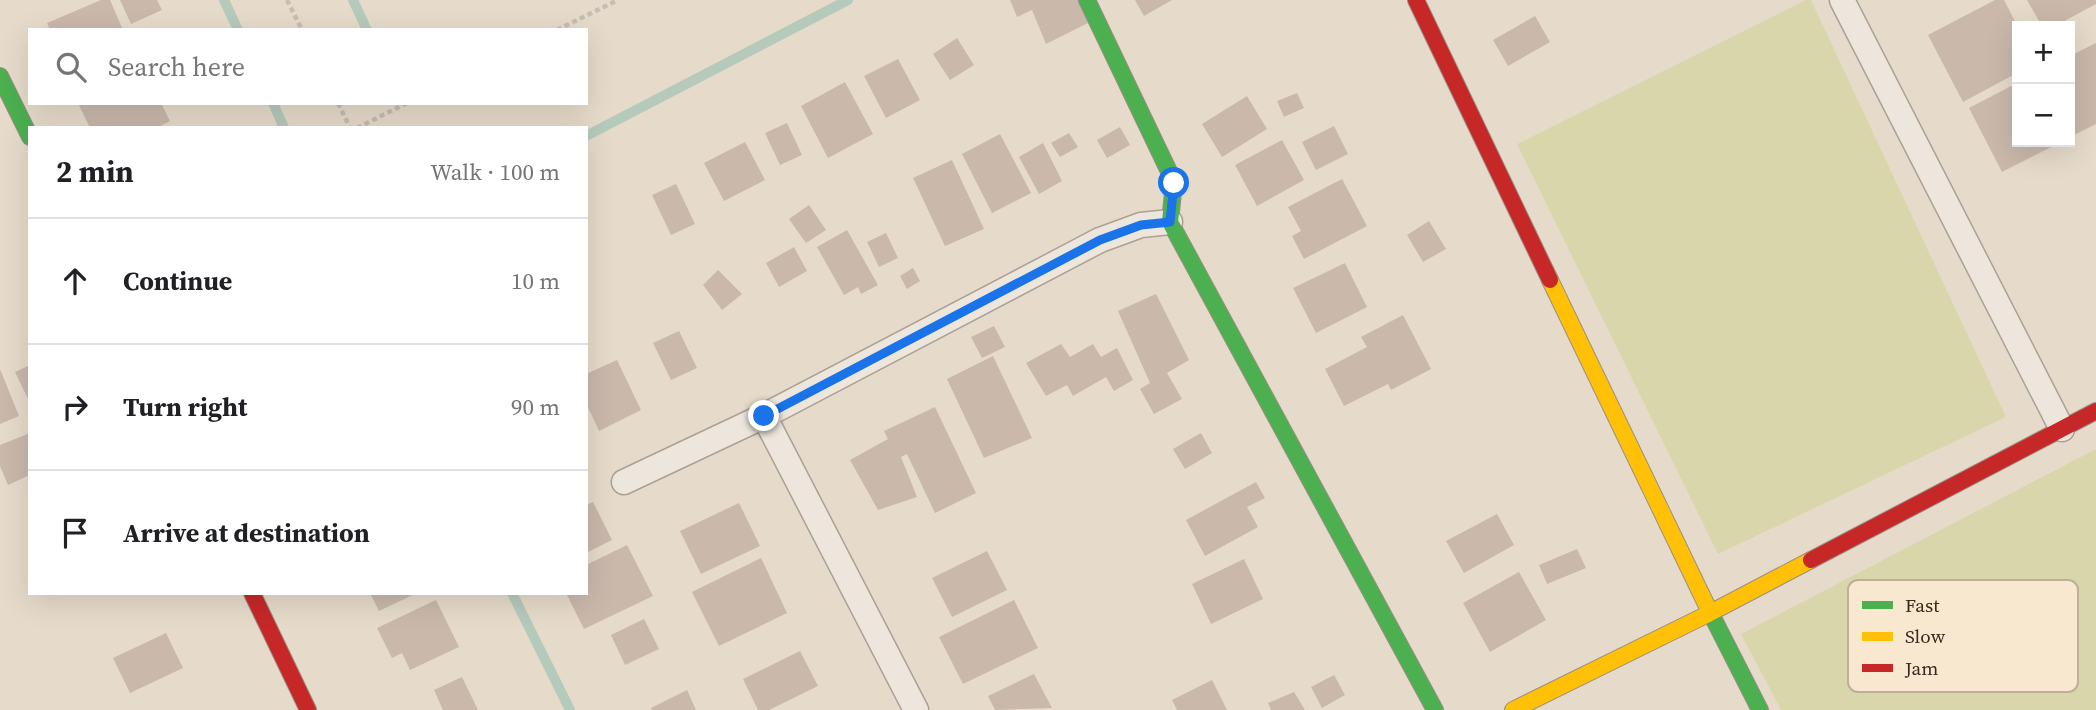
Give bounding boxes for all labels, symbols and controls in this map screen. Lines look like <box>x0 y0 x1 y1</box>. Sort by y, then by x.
map controls <box>2012 21 2075 147</box>
button: + <box>2012 21 2075 84</box>
search box <box>28 28 588 105</box>
icon: search <box>52 48 90 86</box>
text: Search here <box>108 49 245 85</box>
button: − <box>2012 84 2075 147</box>
text: 2 min <box>56 151 134 192</box>
text: Walk · 100 m <box>430 156 560 188</box>
route start <box>1158 167 1189 198</box>
icon: ahead <box>56 262 94 300</box>
text: Continue <box>123 263 232 299</box>
text: 10 m <box>511 265 560 297</box>
icon: right <box>56 388 94 426</box>
text: Turn right <box>123 389 247 425</box>
text: 90 m <box>511 391 560 423</box>
route end <box>748 400 779 431</box>
icon: arrive <box>56 514 94 552</box>
text: Arrive at destination <box>123 515 370 551</box>
legend <box>1848 580 2078 692</box>
text: Fast <box>1905 592 1940 618</box>
text: Slow <box>1905 623 1946 649</box>
text: Jam <box>1904 655 1938 681</box>

